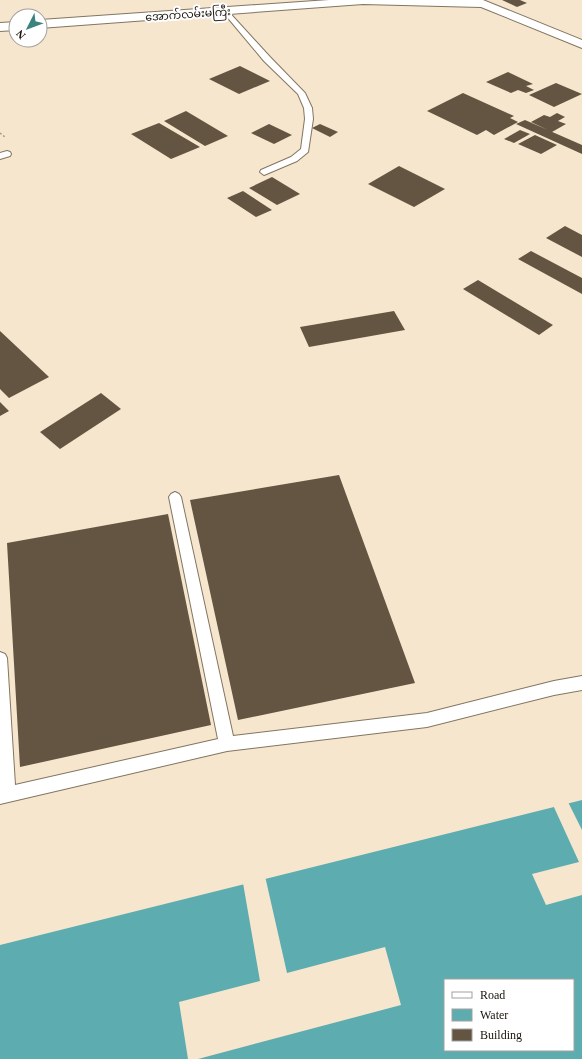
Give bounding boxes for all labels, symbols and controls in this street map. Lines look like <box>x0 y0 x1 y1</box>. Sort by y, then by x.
street label: အောက်လမ်းမကြီး <box>145 4 232 26</box>
north arrow <box>8 8 48 48</box>
text: N <box>13 28 28 42</box>
legend <box>444 979 574 1051</box>
text: Road <box>480 988 505 1002</box>
text: Water <box>480 1008 508 1022</box>
text: Building <box>480 1028 522 1042</box>

